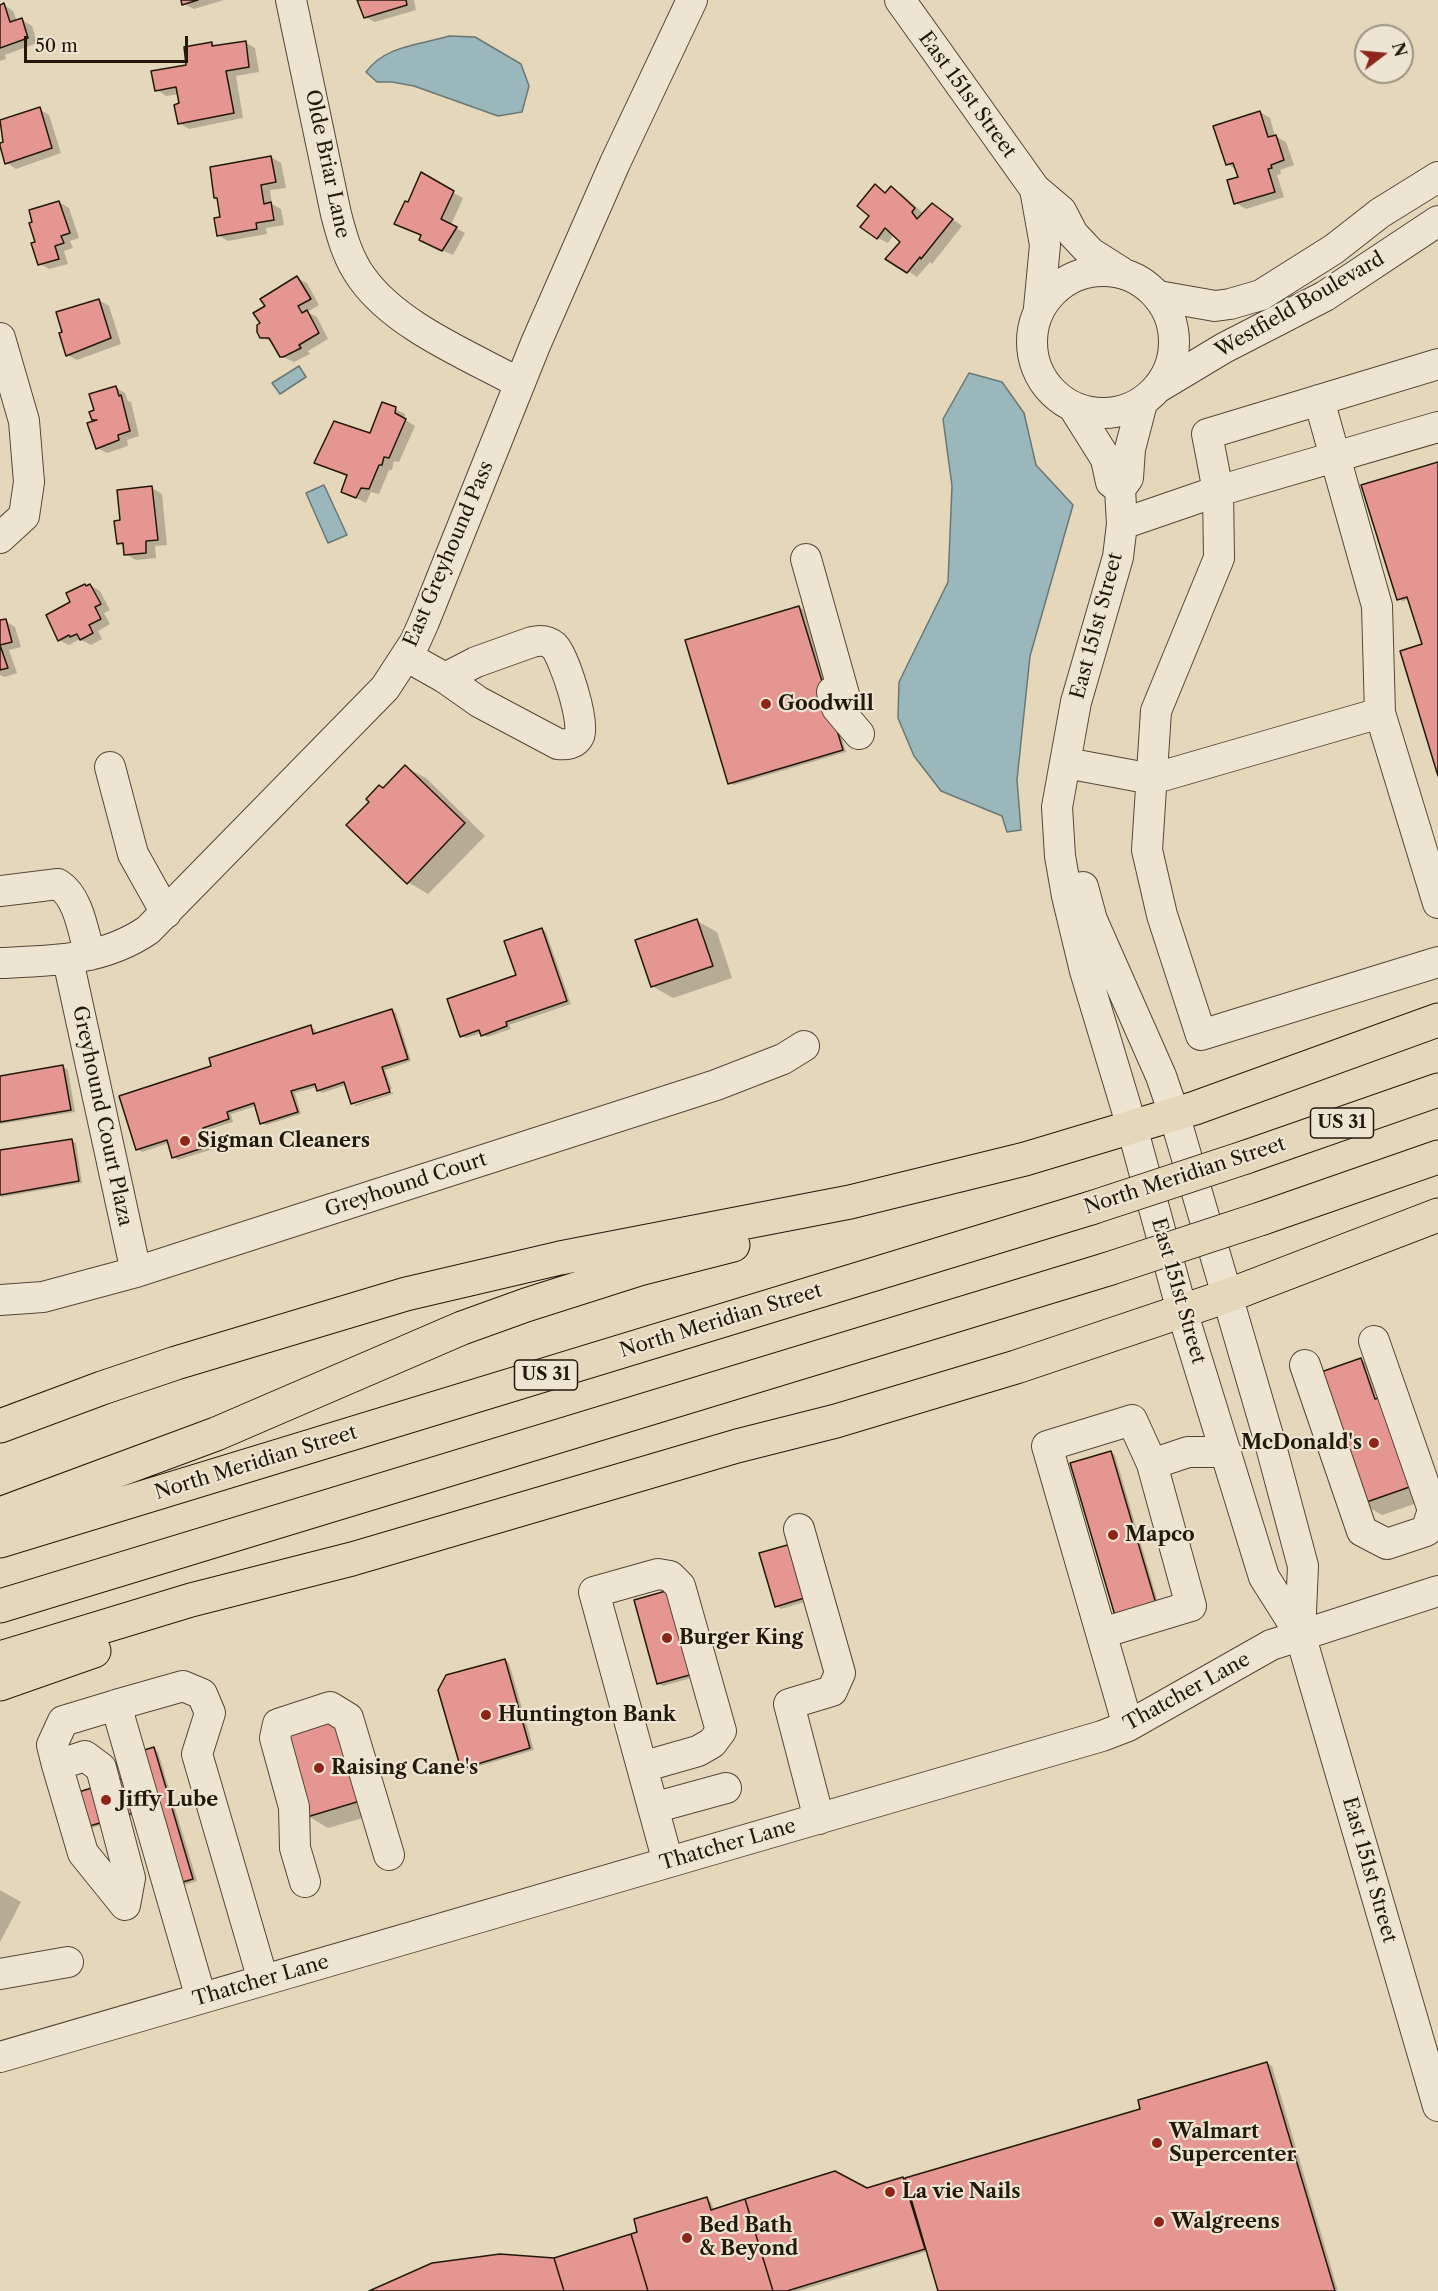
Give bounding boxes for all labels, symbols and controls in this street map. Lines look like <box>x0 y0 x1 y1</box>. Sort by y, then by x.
scale bar <box>27 24 190 62</box>
north arrow <box>1354 24 1414 84</box>
street label: East 151st Street <box>913 27 1021 163</box>
text: 50 m <box>35 35 78 57</box>
text: N <box>1388 40 1411 59</box>
street label: Olde Briar Lane <box>300 88 354 240</box>
street label: Westfield Boulevard <box>1211 247 1389 363</box>
street label: East Greyhound Pass <box>399 458 499 650</box>
street label: East 151st Street <box>1066 550 1128 702</box>
place label: Goodwill <box>778 692 874 716</box>
marker: Goodwill <box>759 697 773 711</box>
street label: Greyhound Court Plaza <box>67 1004 137 1228</box>
road number: US 31 <box>1310 1108 1374 1138</box>
place label: Sigman Cleaners <box>197 1129 370 1153</box>
street label: North Meridian Street <box>1081 1132 1289 1220</box>
marker: Sigman Cleaners <box>178 1134 192 1148</box>
street label: Greyhound Court <box>322 1148 490 1222</box>
street label: East 151st Street <box>1146 1215 1210 1367</box>
street label: North Meridian Street <box>617 1279 825 1363</box>
road number: US 31 <box>514 1360 578 1390</box>
street label: North Meridian Street <box>152 1421 360 1505</box>
place label: McDonald's <box>1241 1431 1362 1455</box>
marker: McDonald's <box>1367 1436 1381 1450</box>
place label: Mapco <box>1125 1523 1195 1547</box>
marker: Mapco <box>1106 1528 1120 1542</box>
place label: Burger King <box>679 1626 803 1650</box>
marker: Burger King <box>660 1631 674 1645</box>
street label: Thatcher Lane <box>1120 1647 1254 1737</box>
place label: Huntington Bank <box>498 1703 676 1727</box>
marker: Huntington Bank <box>479 1708 493 1722</box>
place label: Raising Cane's <box>331 1756 478 1780</box>
marker: Raising Cane's <box>312 1761 326 1775</box>
place label: Jiffy Lube <box>118 1788 218 1812</box>
marker: Jiffy Lube <box>99 1793 113 1807</box>
street label: East 151st Street <box>1337 1794 1401 1946</box>
street label: Thatcher Lane <box>657 1814 799 1876</box>
street label: Thatcher Lane <box>190 1950 332 2012</box>
place label: Walmart Supercenter <box>1169 2120 1296 2167</box>
marker: Walmart Supercenter <box>1150 2136 1164 2150</box>
place label: La vie Nails <box>902 2180 1021 2204</box>
marker: La vie Nails <box>883 2185 897 2199</box>
place label: Walgreens <box>1171 2210 1280 2234</box>
place label: Bed Bath & Beyond <box>699 2214 798 2261</box>
marker: Walgreens <box>1152 2215 1166 2229</box>
marker: Bed Bath & Beyond <box>680 2231 694 2245</box>

